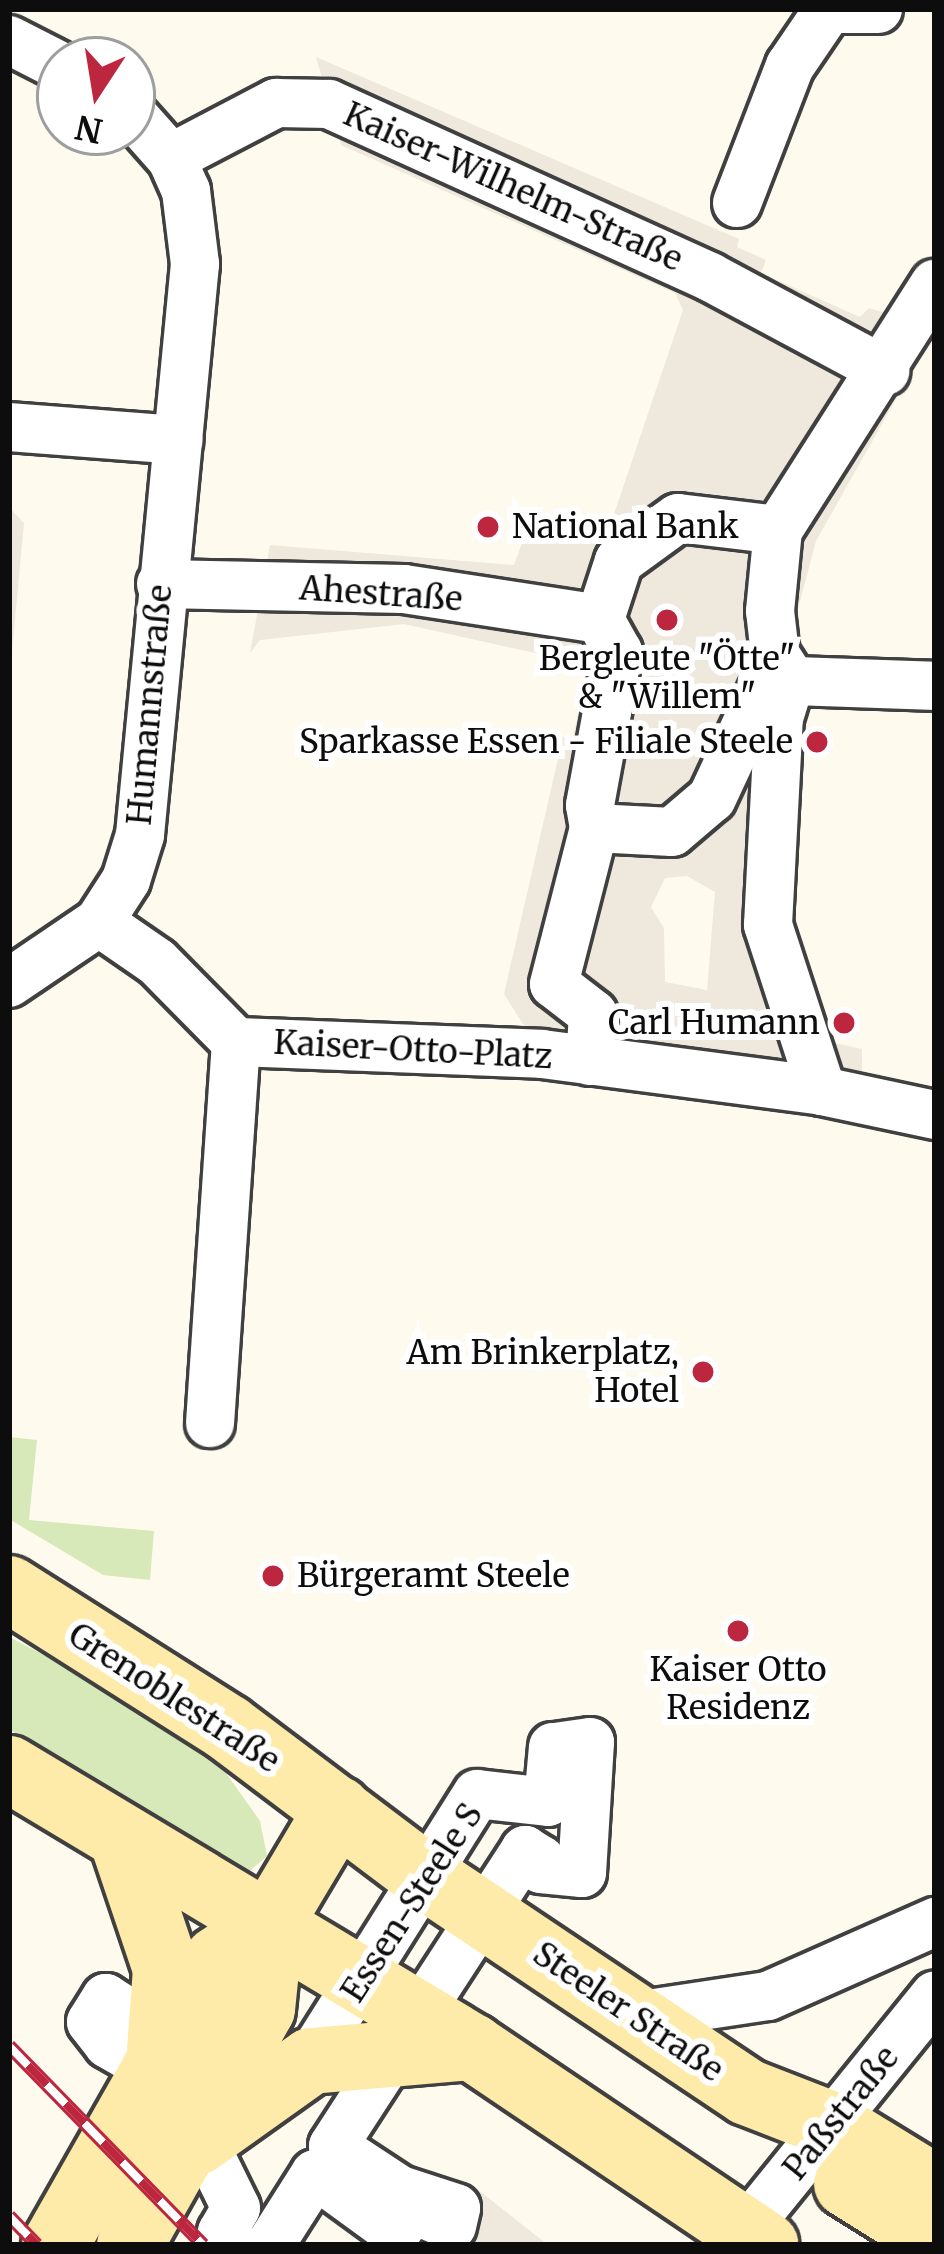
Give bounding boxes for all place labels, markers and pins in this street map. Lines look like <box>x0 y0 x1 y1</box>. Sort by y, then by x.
place label: National Bank <box>512 507 739 547</box>
marker: National Bank <box>475 514 501 540</box>
marker: Bergleute "Ötte" & "Willem" <box>654 607 680 633</box>
place label: Bergleute "Ötte" & "Willem" <box>539 639 795 717</box>
place label: Sparkasse Essen - Filiale Steele <box>299 722 793 762</box>
marker: Sparkasse Essen - Filiale Steele <box>804 729 830 755</box>
place label: Carl Humann <box>608 1003 820 1043</box>
marker: Carl Humann <box>831 1010 857 1036</box>
place label: Am Brinkerplatz, Hotel <box>407 1333 679 1411</box>
marker: Am Brinkerplatz, Hotel <box>690 1359 716 1385</box>
place label: Bürgeramt Steele <box>297 1556 570 1596</box>
marker: Bürgeramt Steele <box>260 1563 286 1589</box>
marker: Kaiser Otto Residenz <box>725 1618 751 1644</box>
place label: Kaiser Otto Residenz <box>649 1650 827 1728</box>

